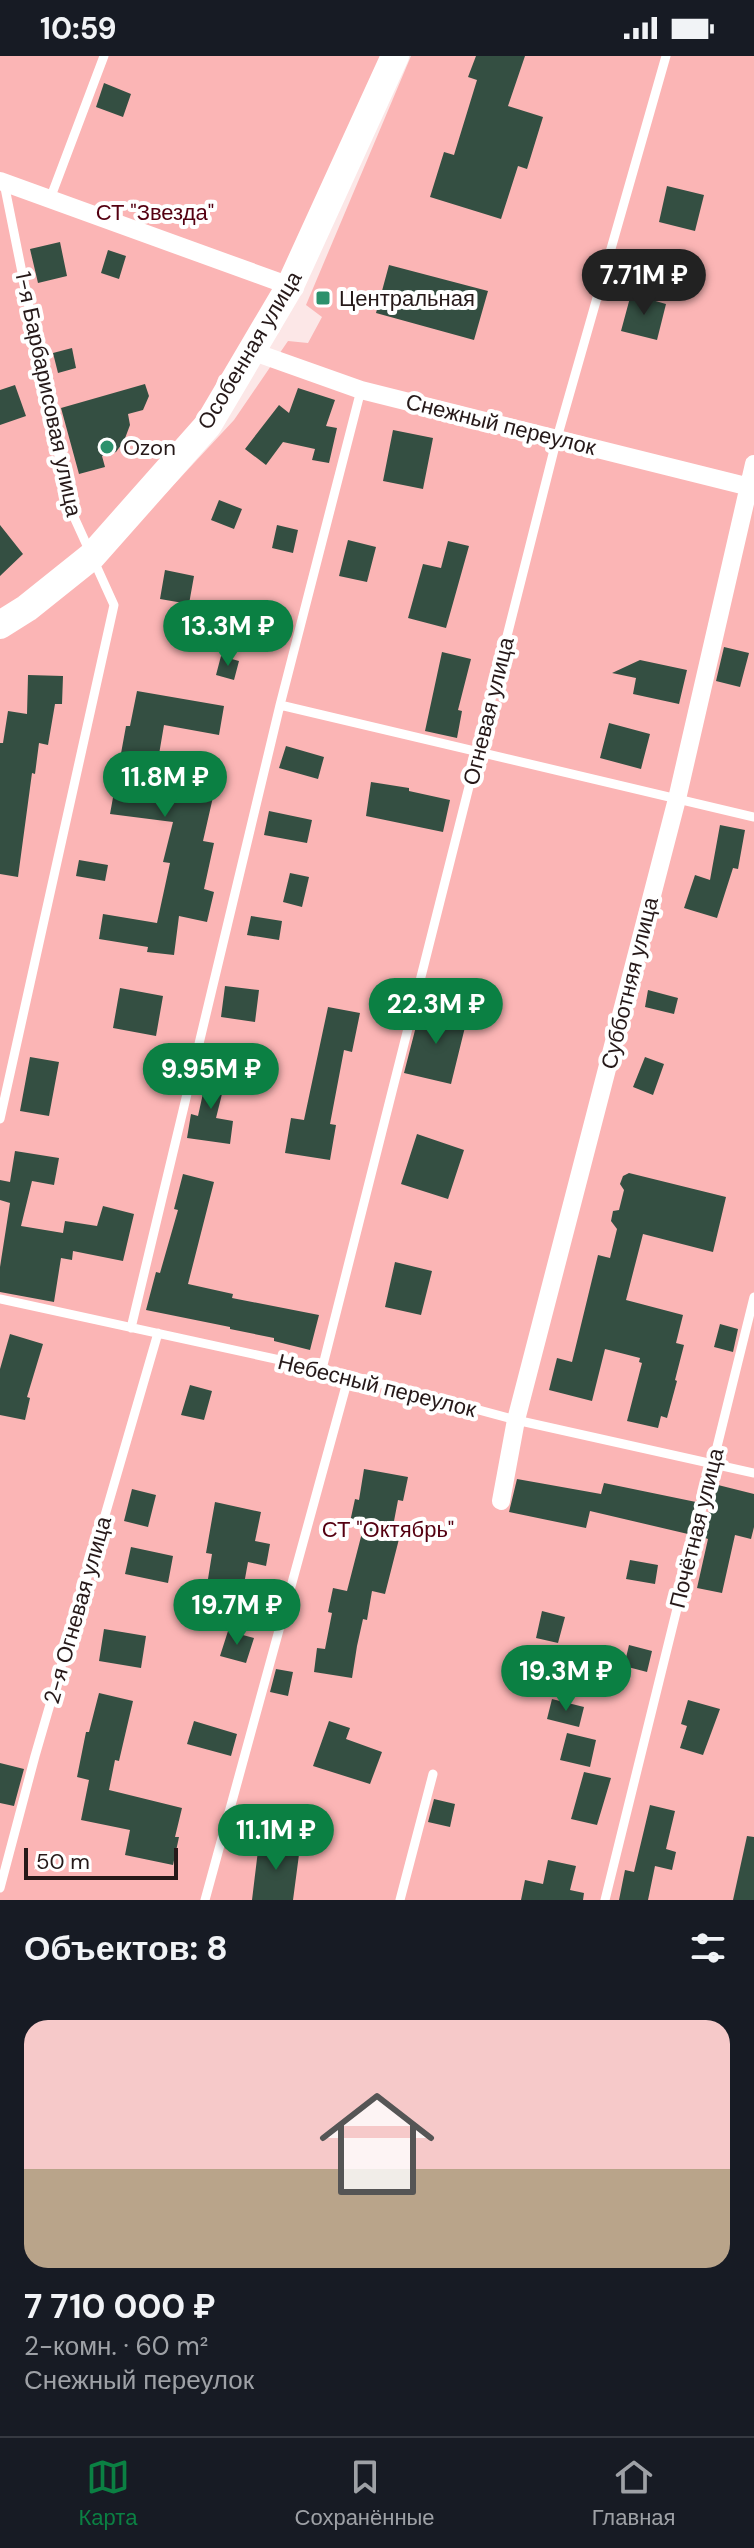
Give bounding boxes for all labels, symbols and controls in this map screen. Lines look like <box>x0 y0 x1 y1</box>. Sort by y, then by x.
text: 10:59 <box>40 9 117 48</box>
park label: СТ "Звезда" <box>96 198 214 227</box>
pin: 7.71M ₽ <box>570 249 718 317</box>
text: 7.71M ₽ <box>600 258 688 292</box>
street label: Особенная улица <box>191 265 309 435</box>
street label: 1-я Барбарисовая улица <box>8 269 89 520</box>
place label: Центральная <box>339 284 475 313</box>
marker: Центральная <box>314 289 332 307</box>
street label: Снежный переулок <box>403 387 599 462</box>
place label: Ozon <box>123 433 176 462</box>
marker: Ozon <box>98 438 116 456</box>
pin: 13.3M ₽ <box>154 600 302 668</box>
text: 13.3M ₽ <box>181 609 275 643</box>
street label: Огневая улица <box>456 633 521 788</box>
pin: 11.8M ₽ <box>91 751 239 819</box>
text: 11.8M ₽ <box>121 760 209 794</box>
street label: Субботняя улица <box>594 893 665 1072</box>
pin: 22.3M ₽ <box>362 978 510 1046</box>
text: 22.3M ₽ <box>387 987 485 1021</box>
pin: 9.95M ₽ <box>137 1043 285 1111</box>
text: 9.95M ₽ <box>161 1052 261 1086</box>
street label: Небесный переулок <box>275 1347 479 1424</box>
street label: Почётная улица <box>663 1444 731 1611</box>
street label: 2-я Огневая улица <box>37 1512 118 1707</box>
park label: СТ "Октябрь" <box>322 1515 454 1544</box>
pin: 19.7M ₽ <box>163 1579 311 1647</box>
text: 19.7M ₽ <box>191 1588 283 1622</box>
pin: 19.3M ₽ <box>492 1645 640 1713</box>
text: 19.3M ₽ <box>519 1654 613 1688</box>
pin: 11.1M ₽ <box>202 1804 350 1872</box>
text: 11.1M ₽ <box>236 1813 316 1847</box>
scale bar <box>24 1844 178 1880</box>
text: 50 m <box>36 1847 90 1876</box>
text: Объектов: 8 <box>24 1926 228 1971</box>
icon: filters <box>686 1926 730 1970</box>
icon: home <box>305 2072 449 2216</box>
text: 7 710 000 ₽ <box>24 2284 216 2329</box>
text: 2-комн. · 60 m² <box>24 2329 208 2363</box>
text: Снежный переулок <box>24 2363 254 2397</box>
tab: Карта <box>79 2455 137 2532</box>
tab: Сохранённые <box>295 2455 435 2532</box>
tab: Главная <box>592 2455 675 2532</box>

